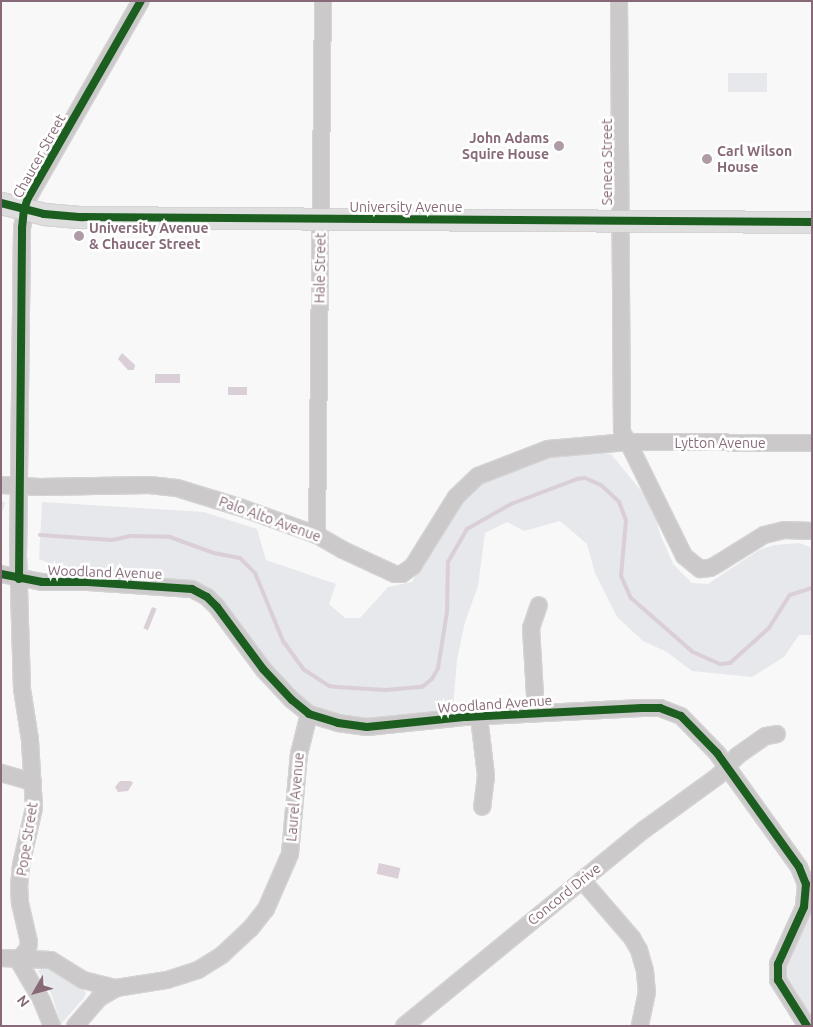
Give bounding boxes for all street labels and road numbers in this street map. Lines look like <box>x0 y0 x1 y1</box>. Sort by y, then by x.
street label: Chaucer Street <box>9 111 69 201</box>
street label: Seneca Street <box>599 119 615 205</box>
street label: University Avenue <box>350 199 462 215</box>
street label: Hale Street <box>311 233 329 303</box>
street label: Lytton Avenue <box>674 435 766 451</box>
street label: Palo Alto Avenue <box>217 493 323 545</box>
street label: Woodland Avenue <box>47 562 163 582</box>
street label: Woodland Avenue <box>437 692 553 716</box>
street label: Laurel Avenue <box>283 752 307 842</box>
street label: Pope Street <box>13 801 41 877</box>
street label: Concord Drive <box>524 859 604 929</box>

